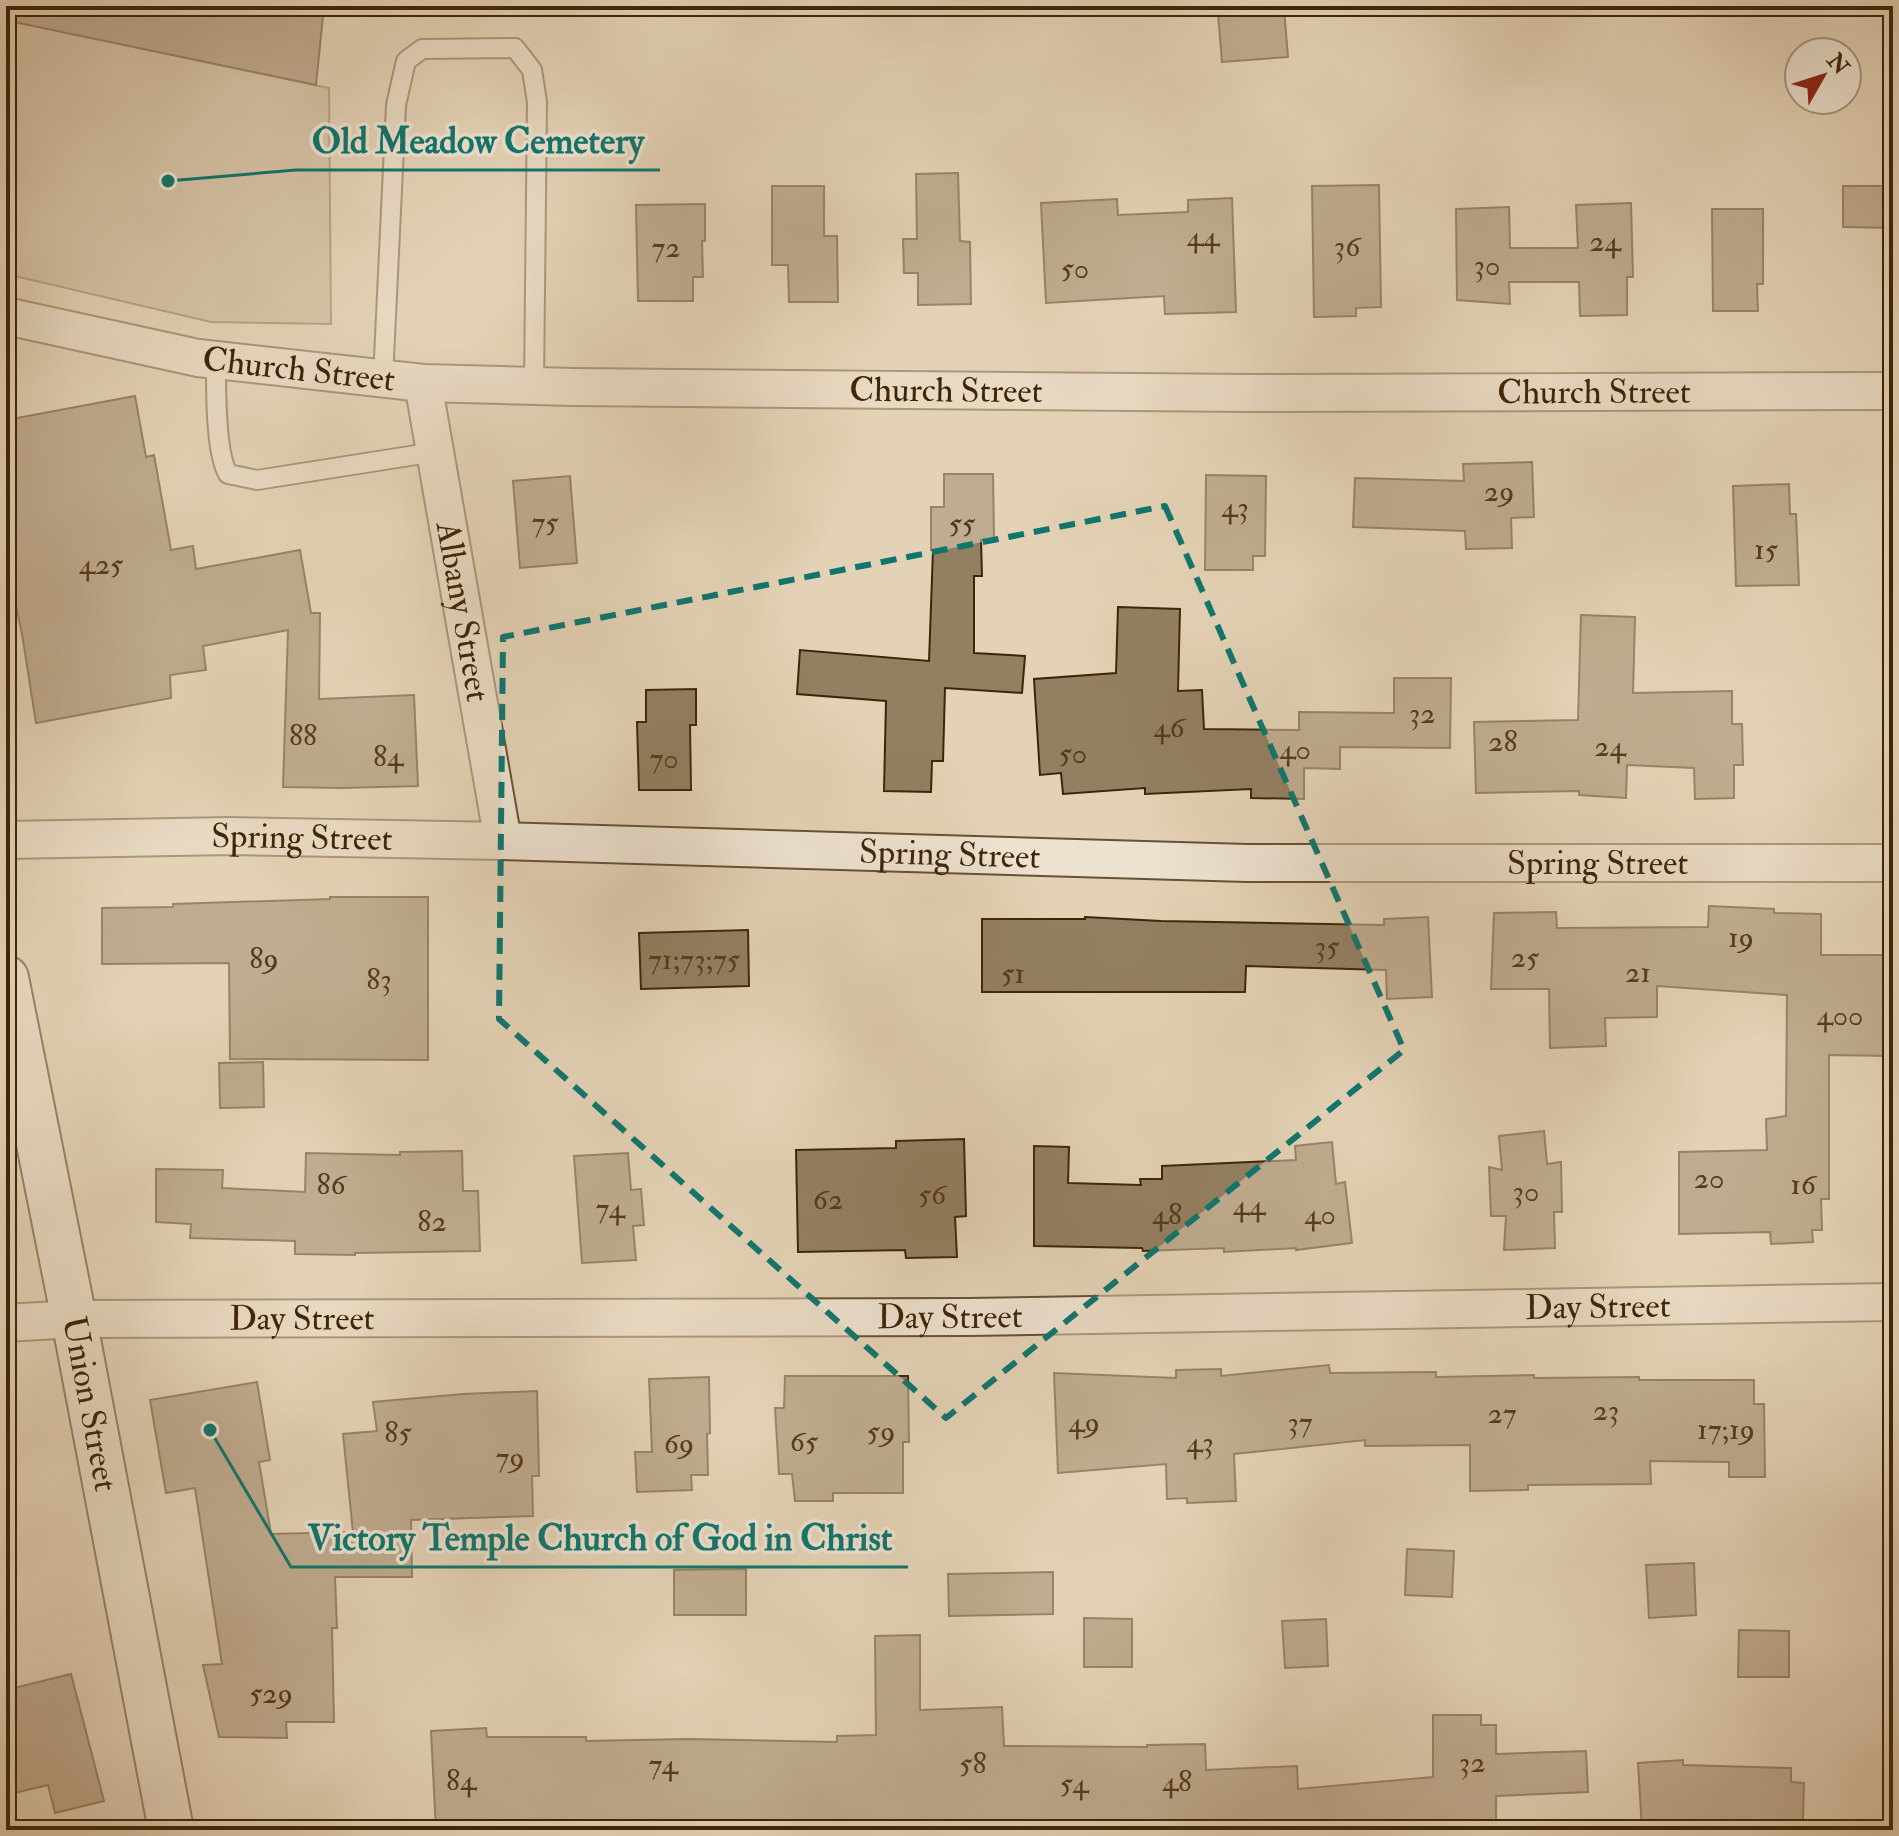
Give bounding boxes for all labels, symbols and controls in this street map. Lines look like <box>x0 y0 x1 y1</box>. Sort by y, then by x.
north arrow <box>1783 36 1863 116</box>
text: N <box>1820 47 1855 81</box>
callout: Old Meadow Cemetery <box>296 110 660 170</box>
text: Old Meadow Cemetery <box>312 119 645 165</box>
house number: 44 <box>1187 218 1221 255</box>
house number: 24 <box>1589 223 1623 260</box>
house number: 36 <box>1334 228 1362 265</box>
house number: 72 <box>652 229 680 266</box>
house number: 30 <box>1474 247 1500 284</box>
house number: 50 <box>1061 250 1089 287</box>
street label: Church Street <box>200 337 397 401</box>
street label: Church Street <box>849 368 1043 413</box>
street label: Church Street <box>1497 370 1691 414</box>
house number: 29 <box>1484 473 1514 510</box>
house number: 43 <box>1221 489 1249 526</box>
house number: 75 <box>532 504 559 541</box>
house number: 55 <box>949 505 976 542</box>
street label: Albany Street <box>426 517 500 705</box>
house number: 15 <box>1754 531 1779 568</box>
house number: 425 <box>79 546 124 583</box>
house number: 32 <box>1409 695 1435 732</box>
house number: 46 <box>1153 709 1187 746</box>
house number: 88 <box>289 717 317 754</box>
house number: 28 <box>1488 723 1518 760</box>
house number: 24 <box>1594 728 1628 765</box>
house number: 40 <box>1279 731 1311 768</box>
house number: 50 <box>1059 735 1087 772</box>
house number: 84 <box>373 738 405 775</box>
house number: 70 <box>649 740 679 777</box>
street label: Spring Street <box>211 814 393 860</box>
street label: Spring Street <box>859 830 1041 878</box>
street label: Spring Street <box>1507 842 1688 885</box>
house number: 19 <box>1728 919 1754 956</box>
house number: 35 <box>1315 928 1340 965</box>
house number: 25 <box>1511 939 1540 976</box>
house number: 89 <box>249 940 279 977</box>
house number: 71;73;75 <box>648 941 741 978</box>
house number: 21 <box>1625 954 1651 991</box>
house number: 51 <box>1001 955 1025 992</box>
house number: 83 <box>366 961 392 998</box>
house number: 400 <box>1817 997 1863 1034</box>
house number: 20 <box>1694 1160 1724 1197</box>
house number: 86 <box>316 1166 347 1203</box>
house number: 16 <box>1790 1166 1818 1203</box>
house number: 30 <box>1513 1173 1539 1210</box>
house number: 56 <box>918 1176 948 1213</box>
house number: 62 <box>813 1181 843 1218</box>
house number: 44 <box>1233 1187 1267 1224</box>
house number: 74 <box>595 1190 626 1227</box>
house number: 48 <box>1152 1196 1182 1233</box>
house number: 40 <box>1304 1196 1336 1233</box>
house number: 82 <box>417 1203 447 1240</box>
street label: Day Street <box>1525 1284 1671 1329</box>
street label: Day Street <box>877 1295 1023 1339</box>
street label: Day Street <box>229 1297 375 1340</box>
street label: Union Street <box>52 1313 128 1495</box>
house number: 23 <box>1593 1392 1619 1429</box>
house number: 27 <box>1488 1395 1517 1432</box>
house number: 49 <box>1068 1404 1100 1441</box>
house number: 37 <box>1287 1404 1313 1441</box>
house number: 17;19 <box>1697 1411 1755 1448</box>
house number: 59 <box>867 1413 895 1450</box>
house number: 85 <box>384 1414 412 1451</box>
house number: 65 <box>790 1423 819 1460</box>
house number: 43 <box>1186 1424 1214 1461</box>
house number: 69 <box>664 1425 694 1462</box>
house number: 79 <box>495 1439 525 1476</box>
callout: Victory Temple Church of God in Christ <box>291 1507 908 1567</box>
text: Victory Temple Church of God in Christ <box>308 1516 893 1562</box>
house number: 529 <box>249 1675 293 1712</box>
house number: 32 <box>1459 1744 1485 1781</box>
house number: 58 <box>959 1745 987 1782</box>
house number: 74 <box>648 1746 679 1783</box>
house number: 84 <box>446 1762 478 1799</box>
house number: 48 <box>1162 1763 1192 1800</box>
house number: 54 <box>1060 1765 1090 1802</box>

